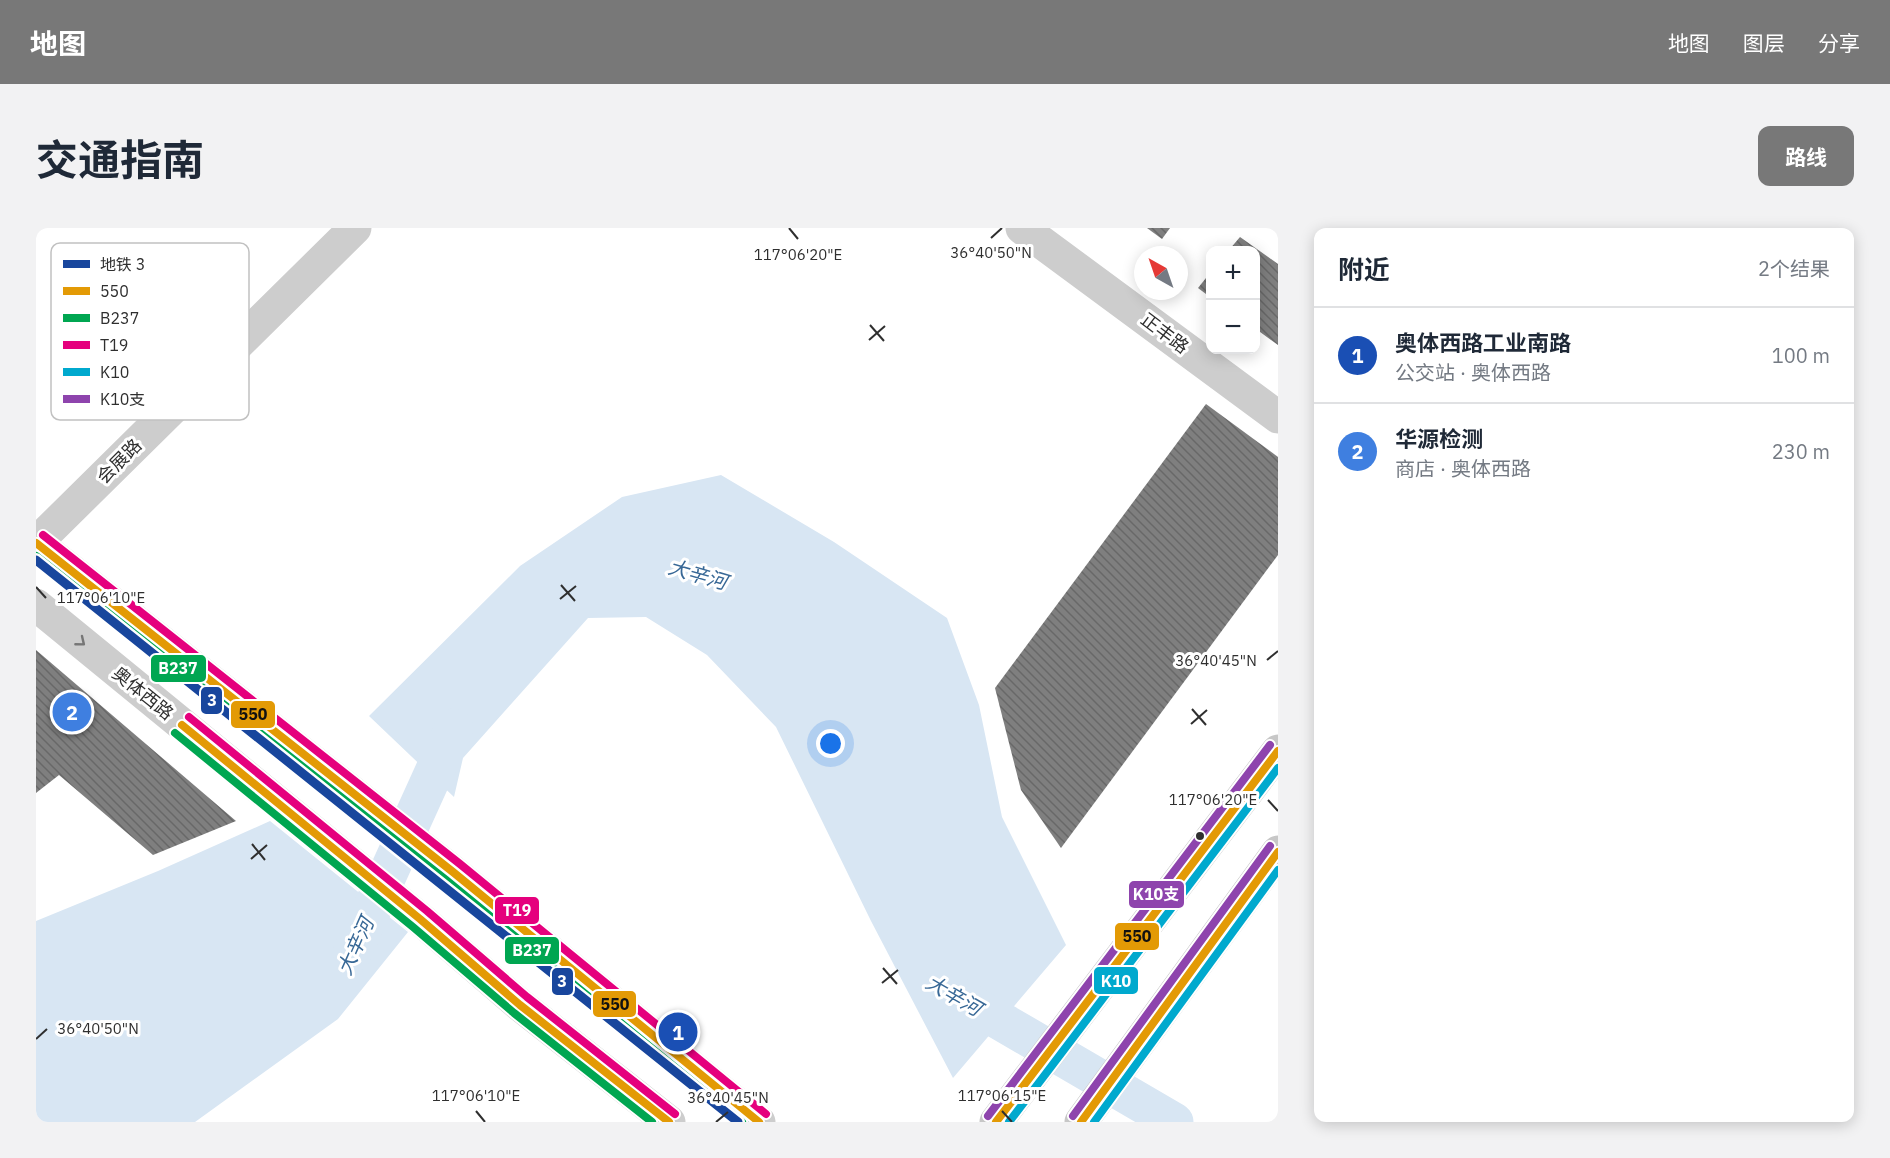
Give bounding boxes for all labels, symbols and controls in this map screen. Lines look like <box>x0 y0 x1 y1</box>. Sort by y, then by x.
text: 地图 <box>30 25 86 62</box>
text: 地图 <box>1668 29 1710 57</box>
text: 图层 <box>1743 29 1785 57</box>
text: 分享 <box>1818 29 1860 57</box>
button: 路线 <box>1758 126 1854 186</box>
text: 交通指南 <box>36 132 204 187</box>
legend <box>51 243 249 420</box>
text: 36°40'50"N <box>950 243 1032 262</box>
text: 117°06'20"E <box>754 245 842 264</box>
north arrow <box>1134 246 1188 300</box>
map controls <box>1206 246 1260 354</box>
button: + <box>1206 246 1260 300</box>
text: 附近 <box>1338 252 1390 286</box>
text: 地铁 3 <box>100 254 145 274</box>
text: 2个结果 <box>1758 255 1830 282</box>
text: 550 <box>100 281 129 301</box>
button: − <box>1206 300 1260 354</box>
text: B237 <box>100 308 139 328</box>
street label: 正丰路 <box>1137 308 1193 358</box>
text: 奥体西路工业南路 <box>1395 328 1571 357</box>
text: T19 <box>100 335 128 355</box>
text: 1 <box>1352 342 1364 369</box>
text: 100 m <box>1772 342 1830 369</box>
text: 公交站 · 奥体西路 <box>1395 359 1551 386</box>
text: K10 <box>100 362 129 382</box>
text: K10支 <box>100 389 145 409</box>
text: 华源检测 <box>1395 424 1483 453</box>
street label: 会展路 <box>92 434 146 488</box>
text: 2 <box>1352 438 1364 465</box>
text: 230 m <box>1772 438 1830 465</box>
text: 商店 · 奥体西路 <box>1395 455 1531 482</box>
water label: 大辛河 <box>665 553 734 596</box>
text: 117°06'10"E <box>57 588 145 607</box>
one-way arrow <box>74 635 85 646</box>
text: 36°40'45"N <box>1175 651 1257 670</box>
line badge: B237 <box>150 654 207 683</box>
text: B237 <box>158 658 198 678</box>
street label: 奥体西路 <box>108 661 178 725</box>
line badge: 3 <box>200 686 223 715</box>
pin: 2 <box>52 690 92 734</box>
text: 3 <box>207 690 217 710</box>
line badge: 550 <box>230 700 276 729</box>
text: 550 <box>239 704 268 724</box>
your location <box>816 729 845 758</box>
text: 117°06'20"E <box>1169 790 1257 809</box>
unlabelled marker <box>1194 830 1206 842</box>
line badge: K10支 <box>1128 880 1185 909</box>
text: K10支 <box>1133 884 1179 904</box>
line badge: T19 <box>494 896 540 925</box>
text: T19 <box>503 900 531 920</box>
water label: 大辛河 <box>330 909 381 979</box>
line badge: 550 <box>1114 922 1160 951</box>
text: 550 <box>1123 926 1152 946</box>
line badge: B237 <box>504 936 560 965</box>
text: B237 <box>512 940 552 960</box>
line badge: K10 <box>1093 966 1139 995</box>
line badge: 3 <box>551 967 574 996</box>
water label: 大辛河 <box>921 968 990 1024</box>
text: 3 <box>557 971 567 991</box>
text: K10 <box>1101 971 1132 991</box>
line badge: 550 <box>592 990 637 1018</box>
text: 550 <box>601 994 630 1014</box>
pin: 1 <box>658 1010 698 1054</box>
text: 36°40'50"N <box>57 1019 139 1038</box>
text: 117°06'10"E <box>432 1086 520 1105</box>
text: 117°06'15"E <box>958 1086 1046 1105</box>
text: 36°40'45"N <box>687 1088 769 1107</box>

